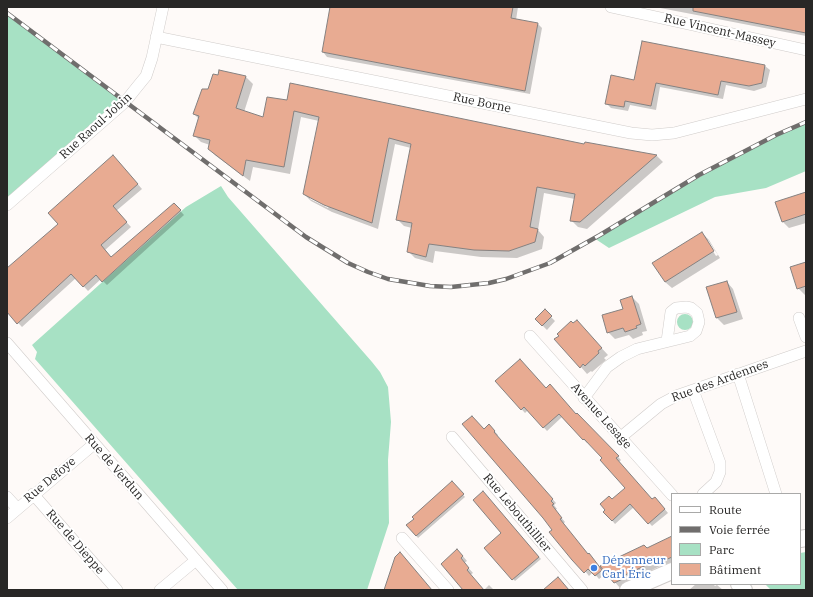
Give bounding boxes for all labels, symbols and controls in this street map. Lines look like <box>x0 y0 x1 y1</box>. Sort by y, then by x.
street label: Rue Vincent-Massey <box>663 11 777 51</box>
street label: Rue Raoul-Jobin <box>57 90 135 162</box>
street label: Rue Borne <box>452 90 512 116</box>
street label: Rue des Ardennes <box>670 357 770 405</box>
street label: Avenue Lesage <box>568 380 634 452</box>
street label: Rue de Verdun <box>81 431 147 503</box>
street label: Rue Defoye <box>21 454 79 506</box>
street label: Rue Lebouthillier <box>480 471 554 555</box>
legend <box>671 493 801 585</box>
text: Route <box>709 502 742 517</box>
street label: Rue de Dieppe <box>43 507 107 577</box>
text: Voie ferrée <box>709 522 770 537</box>
text: Parc <box>709 542 734 557</box>
place label: Dépanneur Carl Éric <box>602 554 665 582</box>
text: Bâtiment <box>709 562 761 577</box>
marker: Dépanneur Carl Éric <box>589 563 599 573</box>

